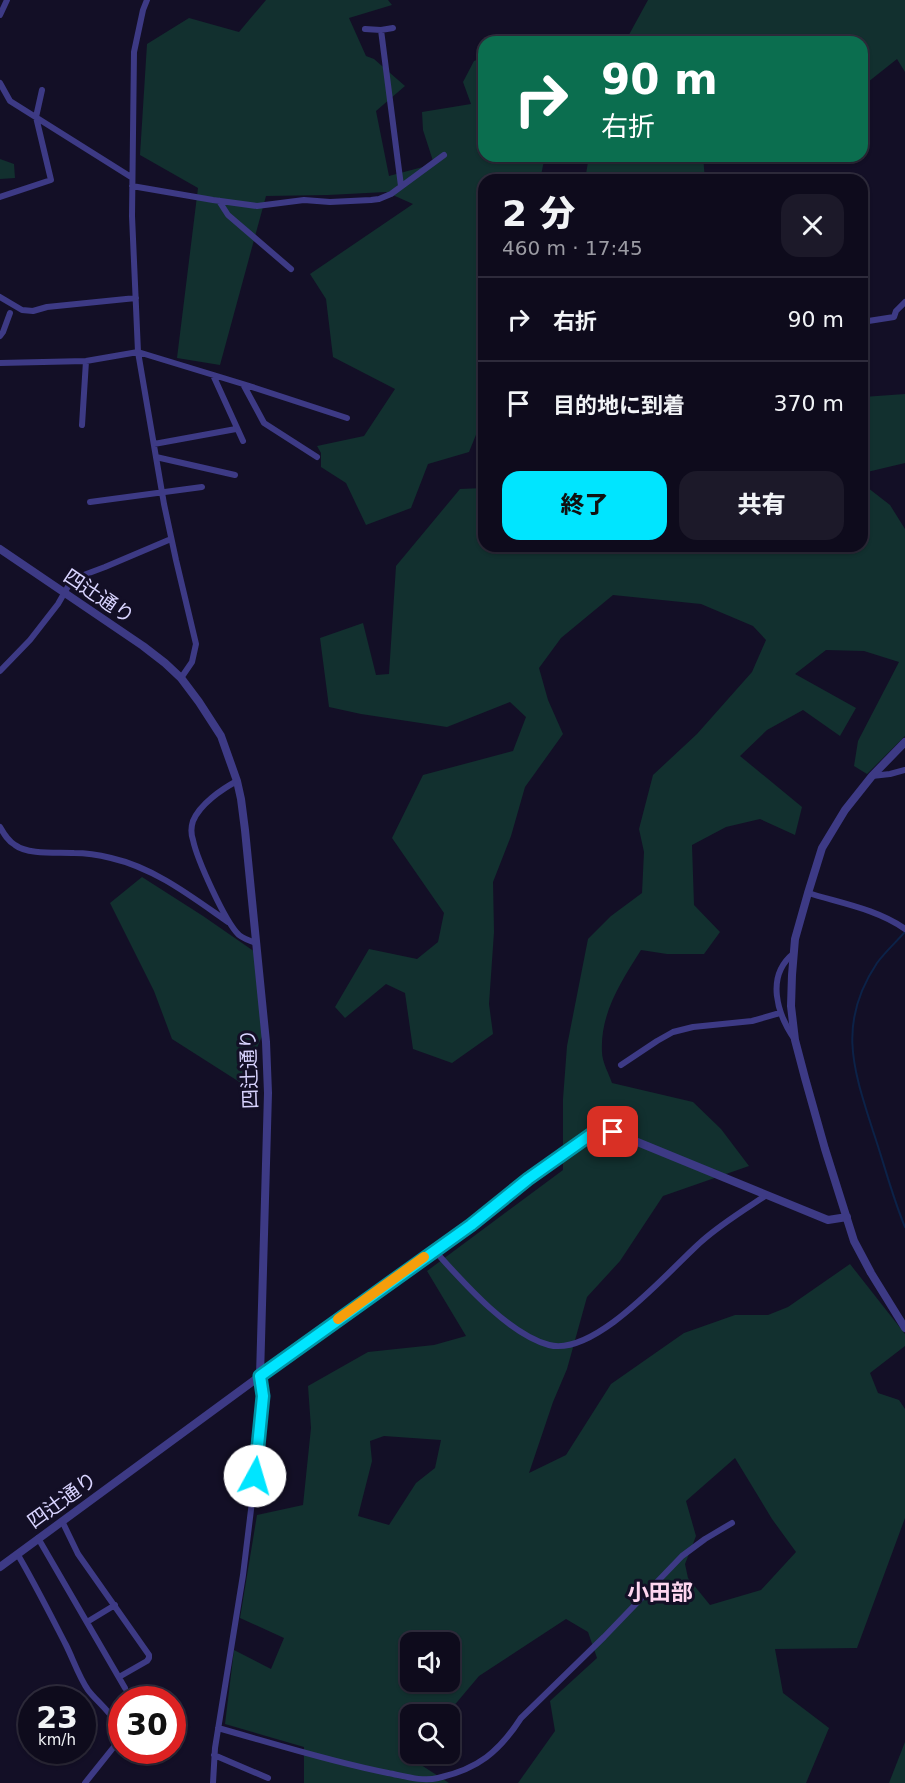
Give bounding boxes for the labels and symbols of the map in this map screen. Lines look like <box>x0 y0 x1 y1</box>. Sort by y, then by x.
street label: 四辻通り <box>59 564 139 628</box>
street label: 四辻通り <box>236 1029 262 1109</box>
pin <box>587 1106 638 1157</box>
position arrow <box>223 1444 287 1508</box>
street label: 四辻通り <box>23 1467 101 1533</box>
district label: 小田部 <box>627 1580 693 1605</box>
speed limit sign: 30 <box>108 1686 186 1764</box>

